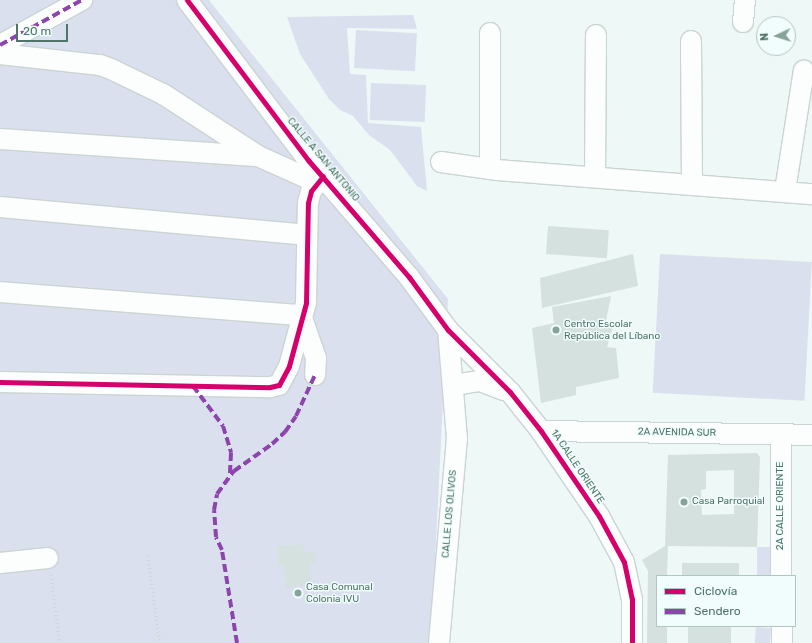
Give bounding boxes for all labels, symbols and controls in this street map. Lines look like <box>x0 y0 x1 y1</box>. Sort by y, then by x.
scale bar <box>18 16 70 42</box>
north arrow <box>756 16 796 56</box>
text: 20 m <box>23 24 51 38</box>
text: N <box>758 32 771 41</box>
street label: CALLE A SAN ANTONIO <box>284 115 362 205</box>
place label: Centro Escolar República del Líbano <box>564 318 660 342</box>
marker: Centro Escolar República del Líbano <box>551 325 561 335</box>
street label: 2A AVENIDA SUR <box>637 426 717 440</box>
street label: 1A CALLE ORIENTE <box>548 427 606 507</box>
street label: 2A CALLE ORIENTE <box>775 462 787 550</box>
street label: CALLE LOS OLIVOS <box>440 469 460 559</box>
place label: Casa Parroquial <box>692 496 765 508</box>
marker: Casa Parroquial <box>679 497 689 507</box>
legend <box>656 575 796 627</box>
place label: Casa Comunal Colonia IVU <box>306 581 373 604</box>
text: Ciclovía <box>694 584 737 598</box>
marker: Casa Comunal Colonia IVU <box>293 588 303 598</box>
text: Sendero <box>694 604 741 618</box>

